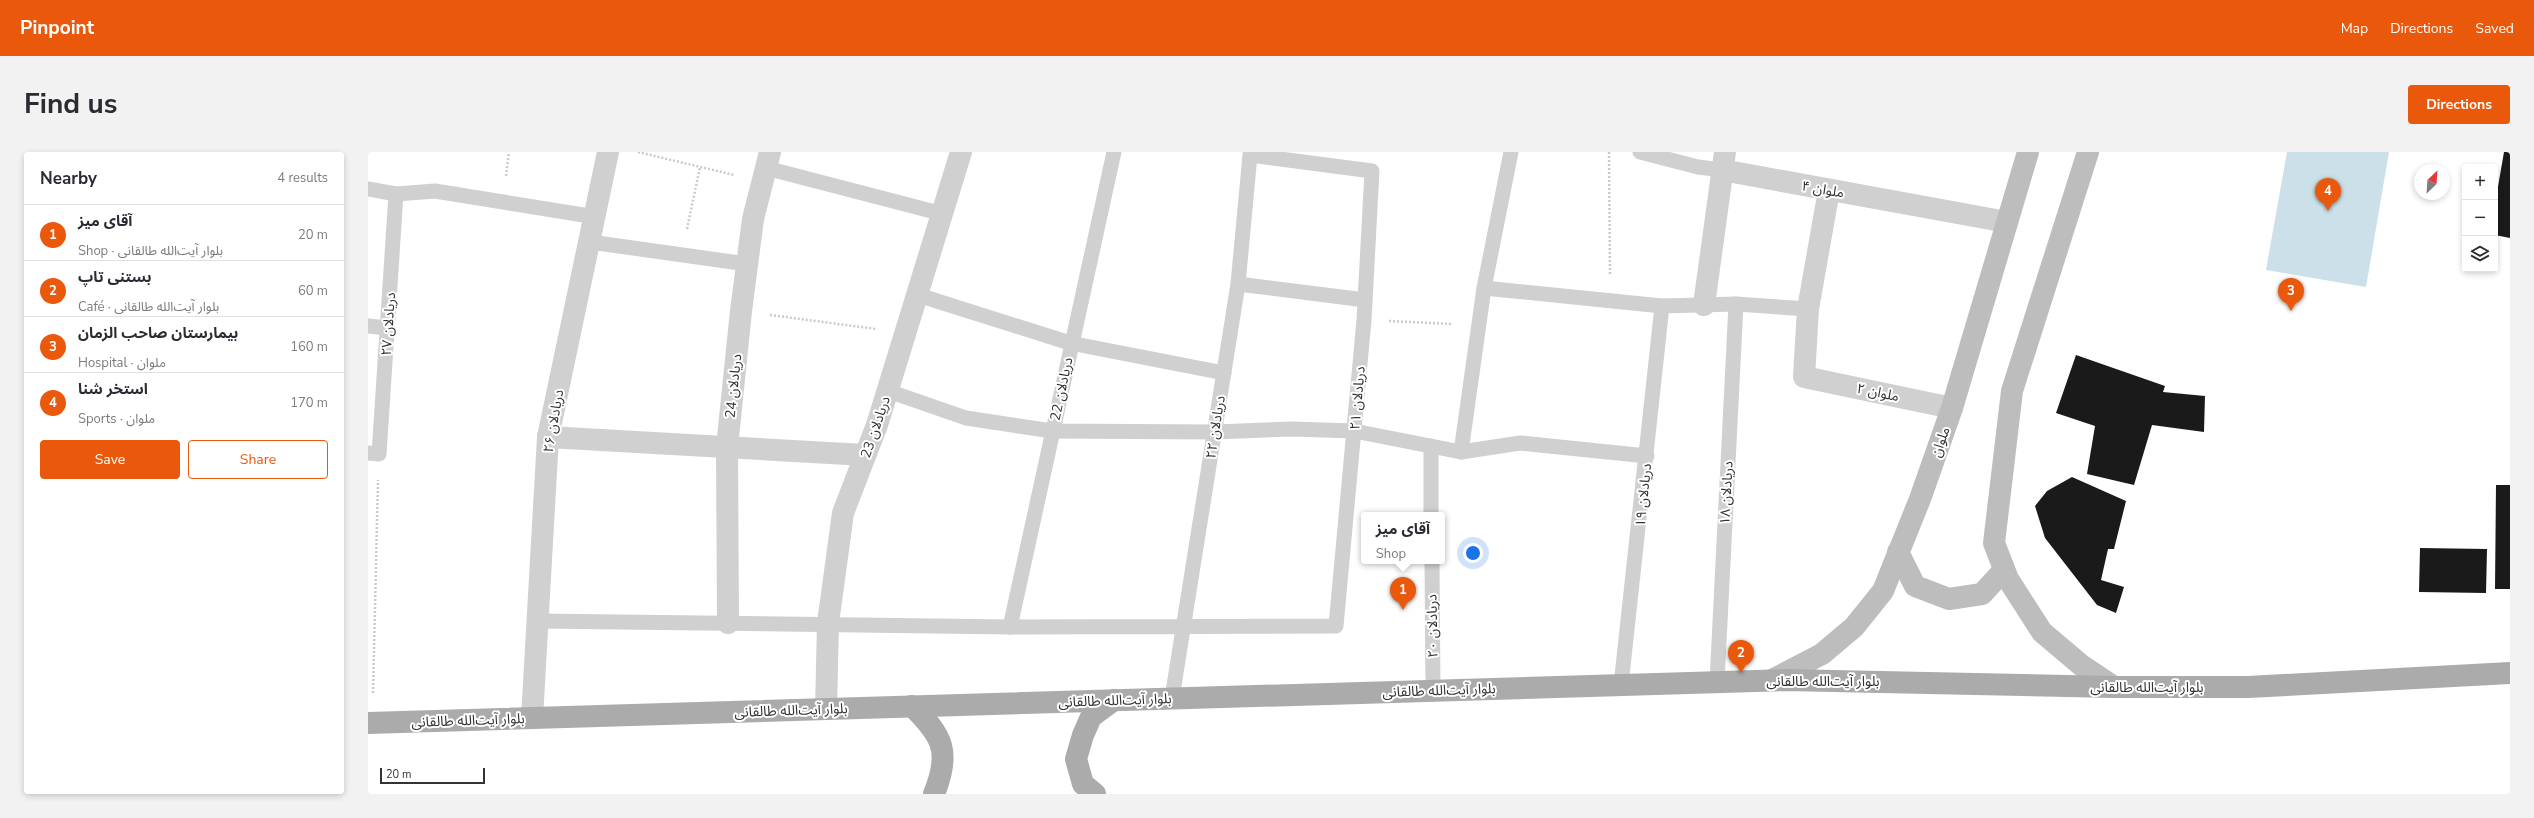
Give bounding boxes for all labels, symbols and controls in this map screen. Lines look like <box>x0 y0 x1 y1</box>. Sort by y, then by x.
text: Pinpoint <box>20 15 94 41</box>
text: Map <box>2341 19 2368 38</box>
text: Directions <box>2390 19 2453 38</box>
text: Saved <box>2475 19 2514 38</box>
text: Find us <box>24 85 118 123</box>
button: Directions <box>2408 85 2510 124</box>
north arrow <box>2414 164 2450 200</box>
map controls <box>2462 164 2498 272</box>
button: + <box>2462 164 2498 200</box>
text: Nearby <box>40 167 97 190</box>
text: 4 results <box>277 169 328 187</box>
street label: ملوان ۴ <box>1800 176 1846 203</box>
pin: 4 <box>2315 178 2341 211</box>
button: − <box>2462 200 2498 236</box>
text: آقای میز <box>78 211 132 231</box>
text: 1 <box>49 226 57 244</box>
text: 20 m <box>298 226 328 244</box>
button: layers <box>2462 236 2498 272</box>
text: Shop · بلوار آیت‌الله طالقانی <box>78 242 223 260</box>
text: بستنی تاپ <box>78 267 152 287</box>
pin: 3 <box>2278 278 2304 311</box>
text: 2 <box>49 282 57 300</box>
text: 60 m <box>298 282 328 300</box>
street label: دریادلان ۲۷ <box>377 291 400 356</box>
text: Café · بلوار آیت‌الله طالقانی <box>78 298 219 316</box>
text: بیمارستان صاحب الزمان <box>78 323 238 343</box>
text: 3 <box>49 338 57 356</box>
text: 160 m <box>290 338 328 356</box>
street label: دریادلان 24 <box>721 353 746 419</box>
text: Hospital · ملوان <box>78 354 166 372</box>
street label: دریادلان 22 <box>1045 355 1078 423</box>
street label: دریادلان ۲۱ <box>1345 365 1370 431</box>
text: استخر شنا <box>78 379 148 399</box>
street label: ملوان ۲ <box>1855 379 1901 406</box>
street label: دریادلان ۲۶ <box>539 388 568 454</box>
street label: دریادلان 23 <box>856 393 895 461</box>
text: 4 <box>49 394 57 412</box>
text: 170 m <box>290 394 328 412</box>
street label: دریادلان ۲۲ <box>1201 394 1230 460</box>
text: Sports · ملوان <box>78 410 155 428</box>
street label: ملوان <box>1926 424 1955 460</box>
button: Save <box>40 440 180 479</box>
button: Share <box>188 440 328 479</box>
street label: دریادلان ۱۸ <box>1715 460 1738 525</box>
street label: دریادلان ۱۹ <box>1631 462 1656 528</box>
popup <box>1361 512 1445 564</box>
text: آقای میز <box>1376 519 1430 539</box>
your location <box>1463 543 1483 563</box>
text: Shop <box>1376 545 1406 563</box>
pin: 1 <box>1390 577 1416 610</box>
street label: دریادلان ۲۰ <box>1422 594 1443 658</box>
pin: 2 <box>1728 640 1754 673</box>
street label: بلوار آیت‌الله طالقانی <box>1766 672 1880 691</box>
street label: بلوار آیت‌الله طالقانی <box>2090 678 2204 697</box>
street label: بلوار آیت‌الله طالقانی <box>1382 679 1496 702</box>
street label: بلوار آیت‌الله طالقانی <box>1058 689 1172 712</box>
street label: بلوار آیت‌الله طالقانی <box>734 699 848 722</box>
street label: بلوار آیت‌الله طالقانی <box>411 709 525 732</box>
scale bar <box>380 766 485 785</box>
text: 20 m <box>386 767 411 782</box>

